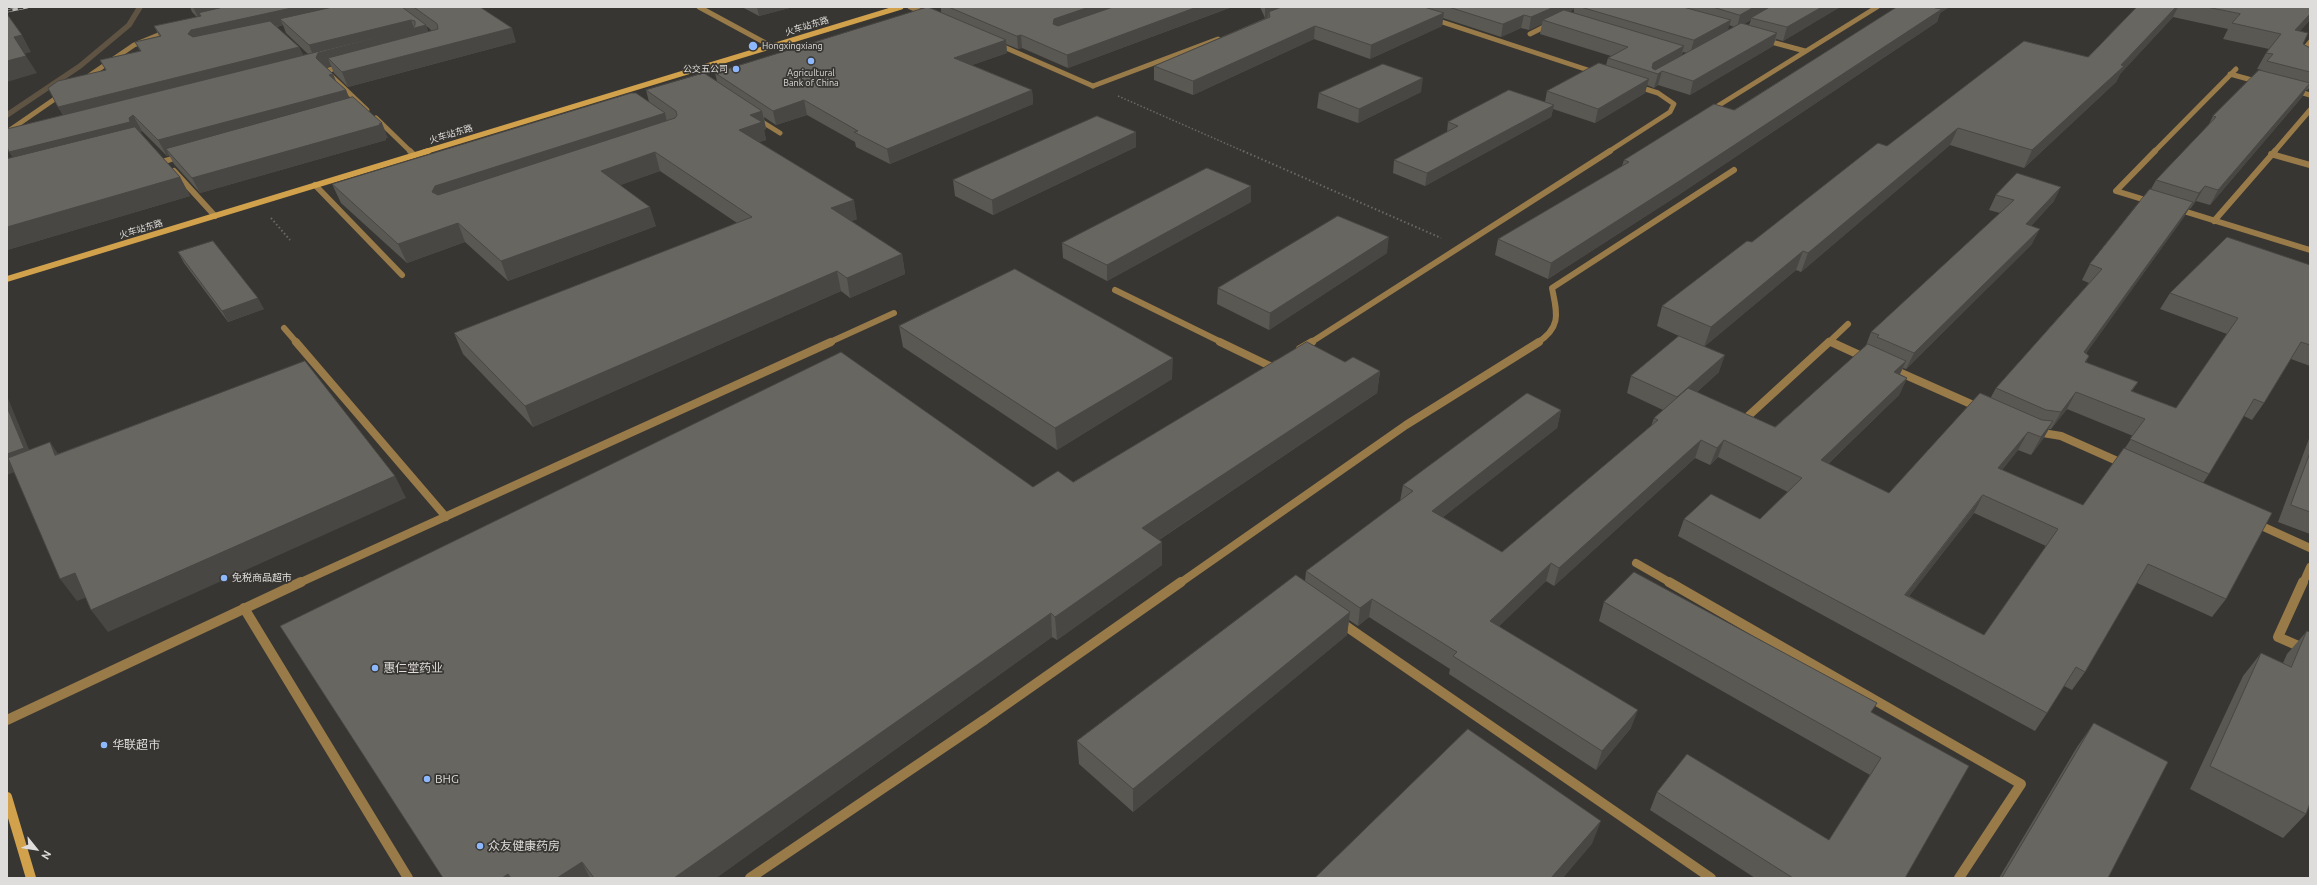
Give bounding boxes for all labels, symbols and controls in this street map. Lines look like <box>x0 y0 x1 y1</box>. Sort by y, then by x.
street label: 火车站东路 <box>784 14 830 38</box>
marker: Hongxingxiang <box>747 40 759 52</box>
place label: Hongxingxiang <box>762 41 823 51</box>
marker: Agricultural Bank of China <box>806 56 816 66</box>
place label: 公交五公司 <box>683 64 728 74</box>
marker: 公交五公司 <box>731 64 741 74</box>
place label: Agricultural Bank of China <box>783 68 839 89</box>
street label: 火车站东路 <box>428 122 474 146</box>
street label: 火车站东路 <box>118 217 164 241</box>
place label: 免税商品超市 <box>232 572 292 584</box>
marker: 免税商品超市 <box>219 573 229 583</box>
place label: 惠仁堂药业 <box>383 661 443 675</box>
marker: 惠仁堂药业 <box>370 663 380 673</box>
place label: 华联超市 <box>112 738 160 752</box>
marker: 华联超市 <box>99 740 109 750</box>
place label: BHG <box>435 772 459 786</box>
marker: BHG <box>422 774 432 784</box>
north arrow <box>16 829 56 869</box>
place label: 众友健康药房 <box>488 839 560 853</box>
marker: 众友健康药房 <box>475 841 485 851</box>
text: N <box>39 848 54 862</box>

